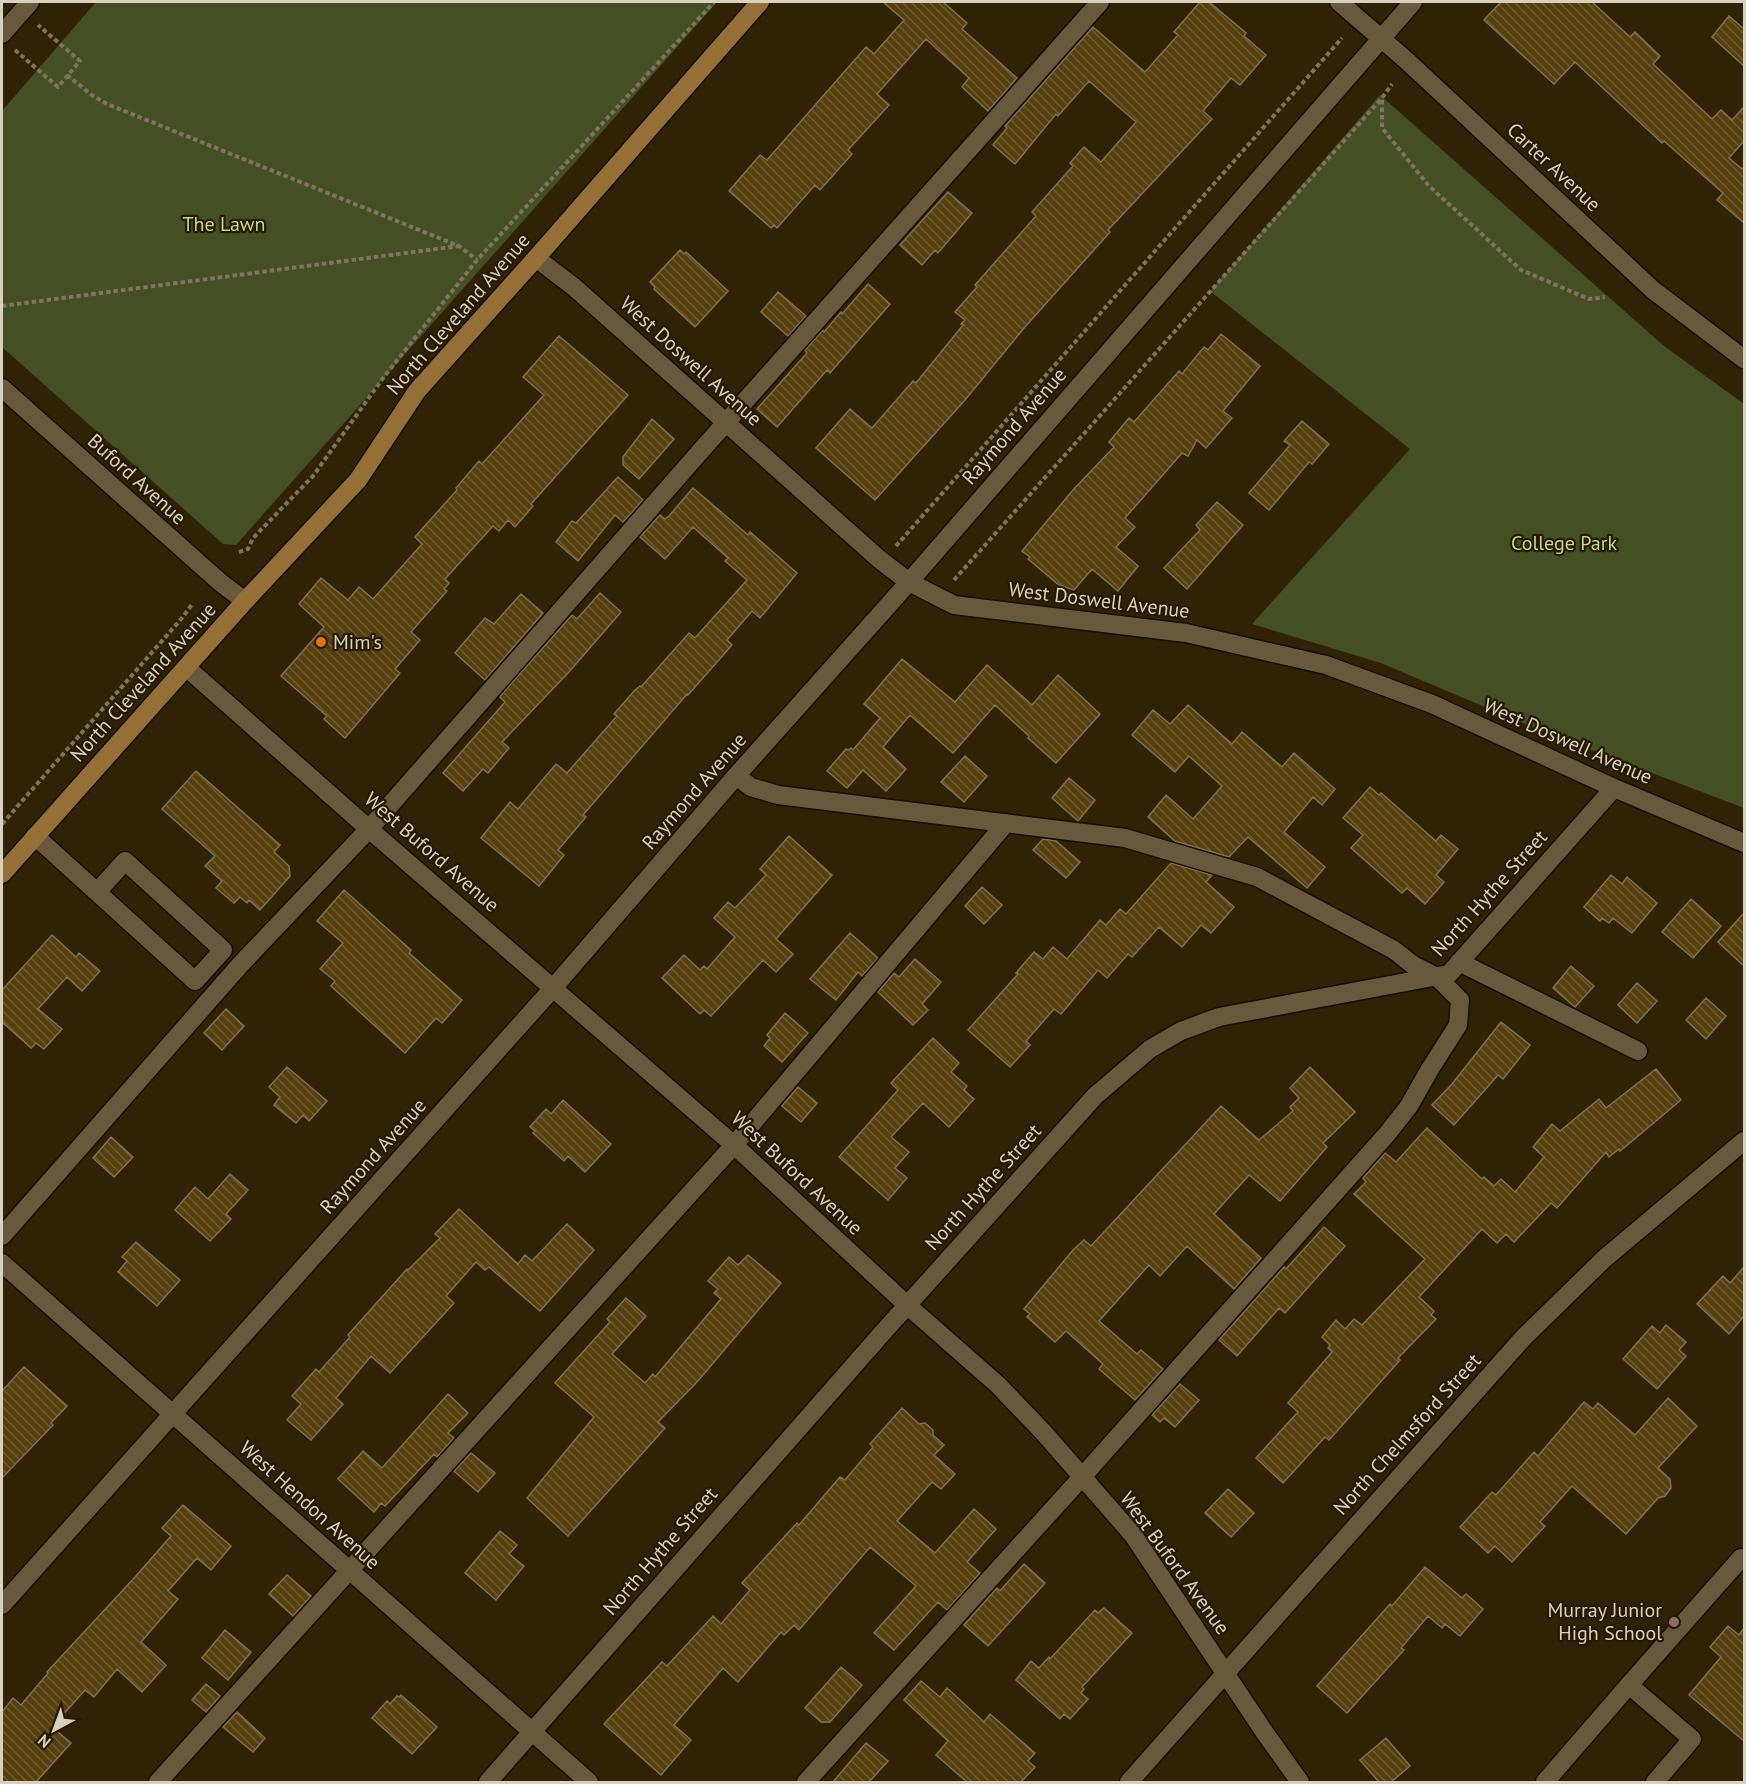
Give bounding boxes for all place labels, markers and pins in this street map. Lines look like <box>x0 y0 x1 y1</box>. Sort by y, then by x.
place label: Mim's <box>333 629 382 655</box>
marker: Mim's <box>314 635 328 649</box>
place label: Murray Junior High School <box>1548 1597 1662 1646</box>
marker: Murray Junior High School <box>1667 1615 1681 1629</box>

